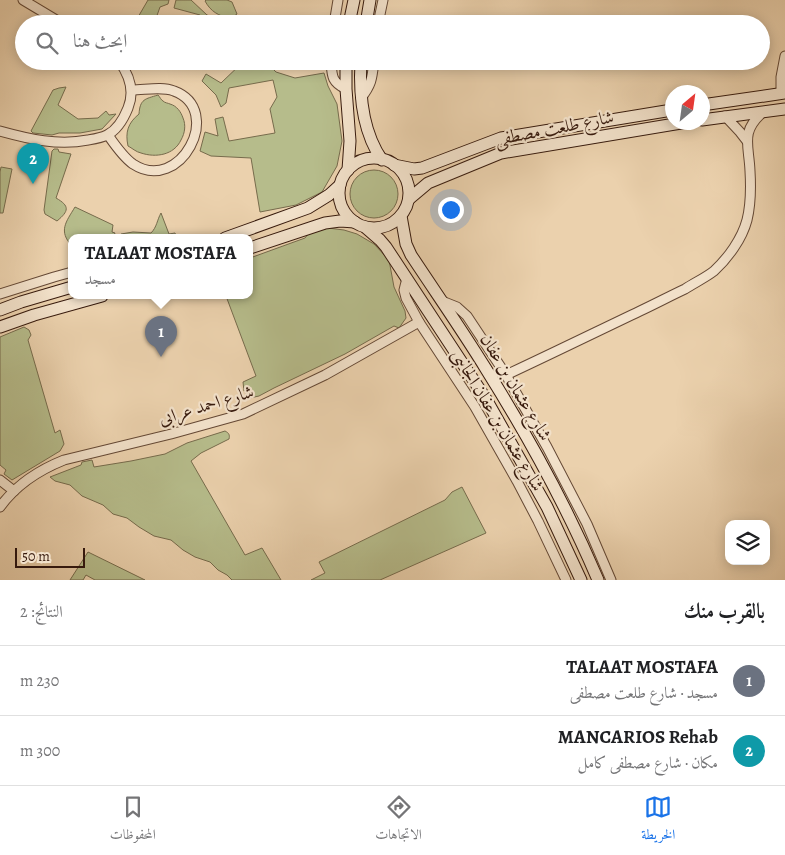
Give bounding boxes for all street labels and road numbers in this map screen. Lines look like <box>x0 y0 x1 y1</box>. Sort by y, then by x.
street label: شارع طلعت مصطفى <box>492 105 616 154</box>
street label: شارع عثمان بن عفان <box>472 329 557 447</box>
street label: شارع عثمان بن عفان الجانبى <box>443 344 550 497</box>
street label: شارع احمد عرابى <box>156 379 257 434</box>

